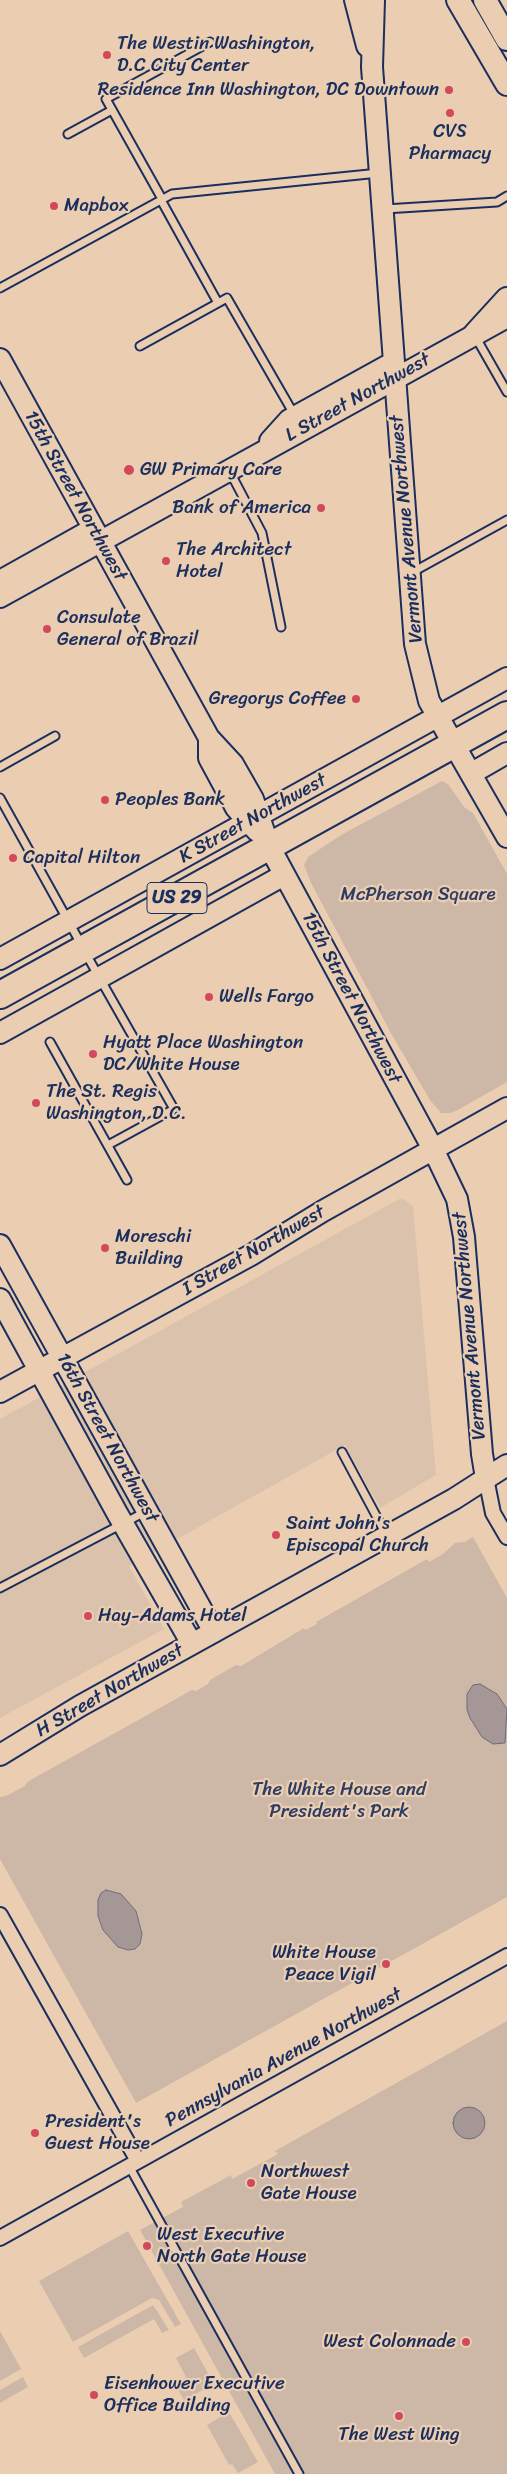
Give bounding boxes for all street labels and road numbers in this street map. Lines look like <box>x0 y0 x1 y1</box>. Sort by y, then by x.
street label: L Street Northwest <box>282 349 434 447</box>
street label: 15th Street Northwest <box>19 407 131 585</box>
street label: Vermont Avenue Northwest <box>386 414 428 644</box>
street label: K Street Northwest <box>175 769 331 869</box>
road number: US 29 <box>147 882 207 914</box>
street label: 15th Street Northwest <box>296 908 406 1088</box>
street label: I Street Northwest <box>179 1201 329 1301</box>
street label: Vermont Avenue Northwest <box>449 1211 491 1441</box>
street label: 16th Street Northwest <box>51 1349 163 1527</box>
street label: H Street Northwest <box>32 1639 188 1743</box>
street label: Pennsylvania Avenue Northwest <box>162 1983 406 2133</box>

